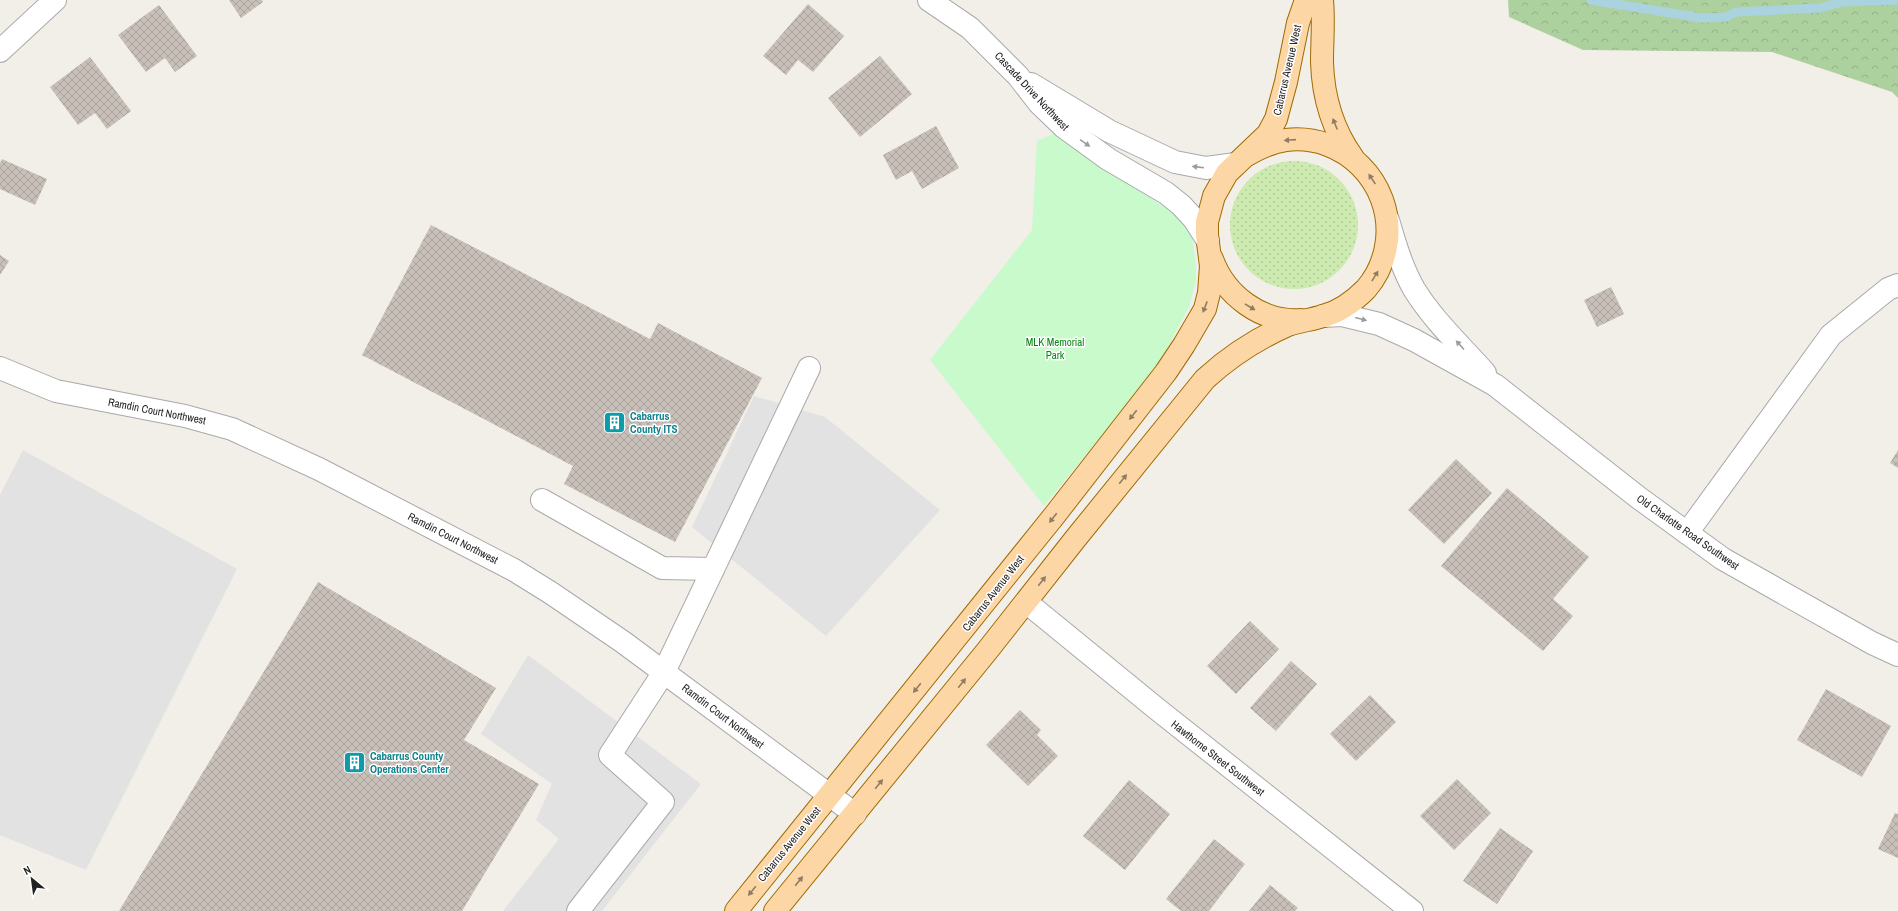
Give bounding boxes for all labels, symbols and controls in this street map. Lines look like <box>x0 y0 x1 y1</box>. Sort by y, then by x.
street label: Cabarrus Avenue West <box>1270 23 1304 117</box>
street label: Cascade Drive Northwest <box>992 49 1072 134</box>
one-way arrow <box>1331 118 1337 130</box>
one-way arrow <box>1284 137 1296 144</box>
one-way arrow <box>1080 139 1090 147</box>
one-way arrow <box>1192 164 1204 170</box>
one-way arrow <box>1368 174 1376 185</box>
one-way arrow <box>1371 270 1378 282</box>
one-way arrow <box>1202 302 1208 314</box>
one-way arrow <box>1244 303 1256 310</box>
one-way arrow <box>1356 316 1368 322</box>
park label: MLK Memorial Park <box>1026 335 1084 362</box>
one-way arrow <box>1455 340 1465 350</box>
street label: Ramdin Court Northwest <box>107 395 208 427</box>
building icon: Cabarrus County ITS <box>601 409 627 435</box>
place label: Cabarrus County ITS <box>630 409 678 436</box>
one-way arrow <box>1129 410 1138 421</box>
one-way arrow <box>1118 473 1127 484</box>
street label: Old Charlotte Road Southwest <box>1634 491 1742 573</box>
street label: Ramdin Court Northwest <box>406 509 501 567</box>
one-way arrow <box>1049 512 1058 523</box>
street label: Cabarrus Avenue West <box>959 552 1027 634</box>
one-way arrow <box>1038 575 1047 586</box>
one-way arrow <box>957 677 966 688</box>
street label: Ramdin Court Northwest <box>679 681 767 752</box>
one-way arrow <box>912 682 921 693</box>
street label: Hawthorne Street Southwest <box>1168 717 1268 799</box>
building icon: Cabarrus County Operations Center <box>342 749 368 775</box>
place label: Cabarrus County Operations Center <box>370 749 449 776</box>
one-way arrow <box>875 778 884 789</box>
street label: Cabarrus Avenue West <box>754 803 824 884</box>
north arrow <box>12 859 52 899</box>
text: N <box>21 863 33 878</box>
one-way arrow <box>795 875 804 886</box>
one-way arrow <box>748 885 756 896</box>

